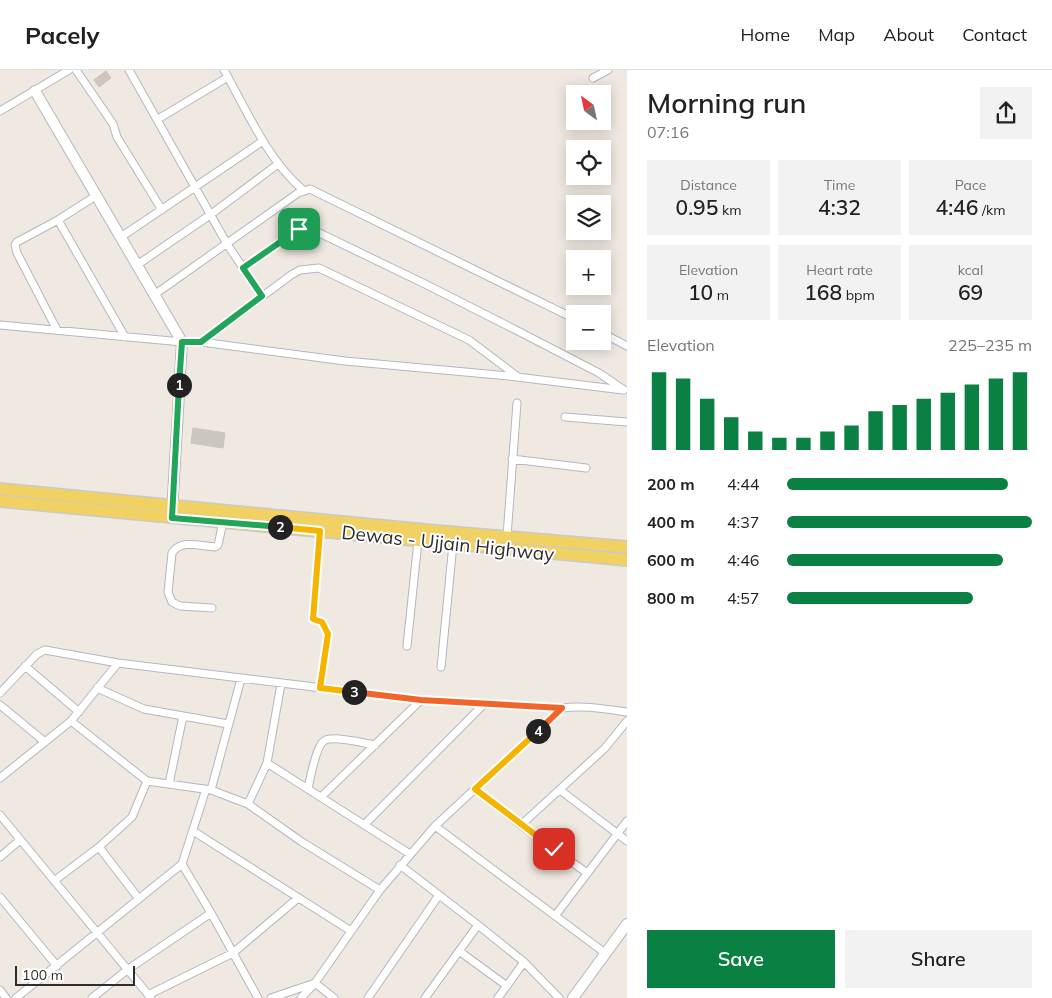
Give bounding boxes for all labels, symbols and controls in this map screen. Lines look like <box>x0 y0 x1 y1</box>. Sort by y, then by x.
text: Pacely <box>25 20 100 50</box>
text: Home <box>740 23 790 46</box>
text: Map <box>818 23 855 46</box>
text: About <box>883 23 934 46</box>
text: Contact <box>962 23 1027 46</box>
north arrow <box>566 85 611 130</box>
map controls <box>566 85 611 350</box>
text: Morning run <box>647 85 806 120</box>
button: share <box>980 87 1032 139</box>
text: 07:16 <box>647 122 689 142</box>
button: locate <box>566 140 611 185</box>
text: Distance <box>680 176 737 194</box>
text: Time <box>824 176 855 194</box>
text: Pace <box>955 176 986 194</box>
text: 0.95 <box>676 194 718 220</box>
text: 4:32 <box>818 194 861 220</box>
text: 4:46 <box>936 194 978 220</box>
button: layers <box>566 195 611 240</box>
text: km <box>718 201 741 219</box>
text: /km <box>978 201 1005 219</box>
pin <box>278 208 320 250</box>
icon: arrive <box>285 215 313 243</box>
button: + <box>566 250 611 295</box>
text: Elevation <box>679 261 738 279</box>
text: Heart rate <box>806 261 873 279</box>
text: kcal <box>958 261 983 279</box>
text: 10 <box>688 279 713 305</box>
text: 168 <box>804 279 842 305</box>
text: 69 <box>958 279 983 305</box>
text: m <box>713 286 729 304</box>
text: bpm <box>842 286 875 304</box>
button: − <box>566 305 611 350</box>
text: Elevation <box>647 335 715 355</box>
text: 225–235 m <box>948 335 1032 355</box>
pin: 1 <box>166 372 192 398</box>
text: 1 <box>175 376 184 394</box>
text: 200 m <box>647 474 695 494</box>
text: 4:44 <box>727 474 759 494</box>
text: 400 m <box>647 512 695 532</box>
text: 4:37 <box>727 512 759 532</box>
pin: 2 <box>268 514 292 540</box>
text: 2 <box>276 518 285 536</box>
street label: Dewas - Ujjain Highway <box>340 520 556 566</box>
text: 600 m <box>647 550 695 570</box>
text: 4:46 <box>727 550 759 570</box>
text: 800 m <box>647 588 695 608</box>
text: 4:57 <box>727 588 759 608</box>
pin: 3 <box>342 680 366 704</box>
text: 3 <box>350 683 359 701</box>
pin: 4 <box>526 718 550 744</box>
text: 4 <box>534 722 543 740</box>
pin <box>533 828 575 870</box>
icon: check <box>540 835 568 863</box>
button: Save <box>647 930 835 988</box>
button: Share <box>845 930 1032 988</box>
scale bar <box>15 963 135 986</box>
text: 100 m <box>22 966 63 984</box>

